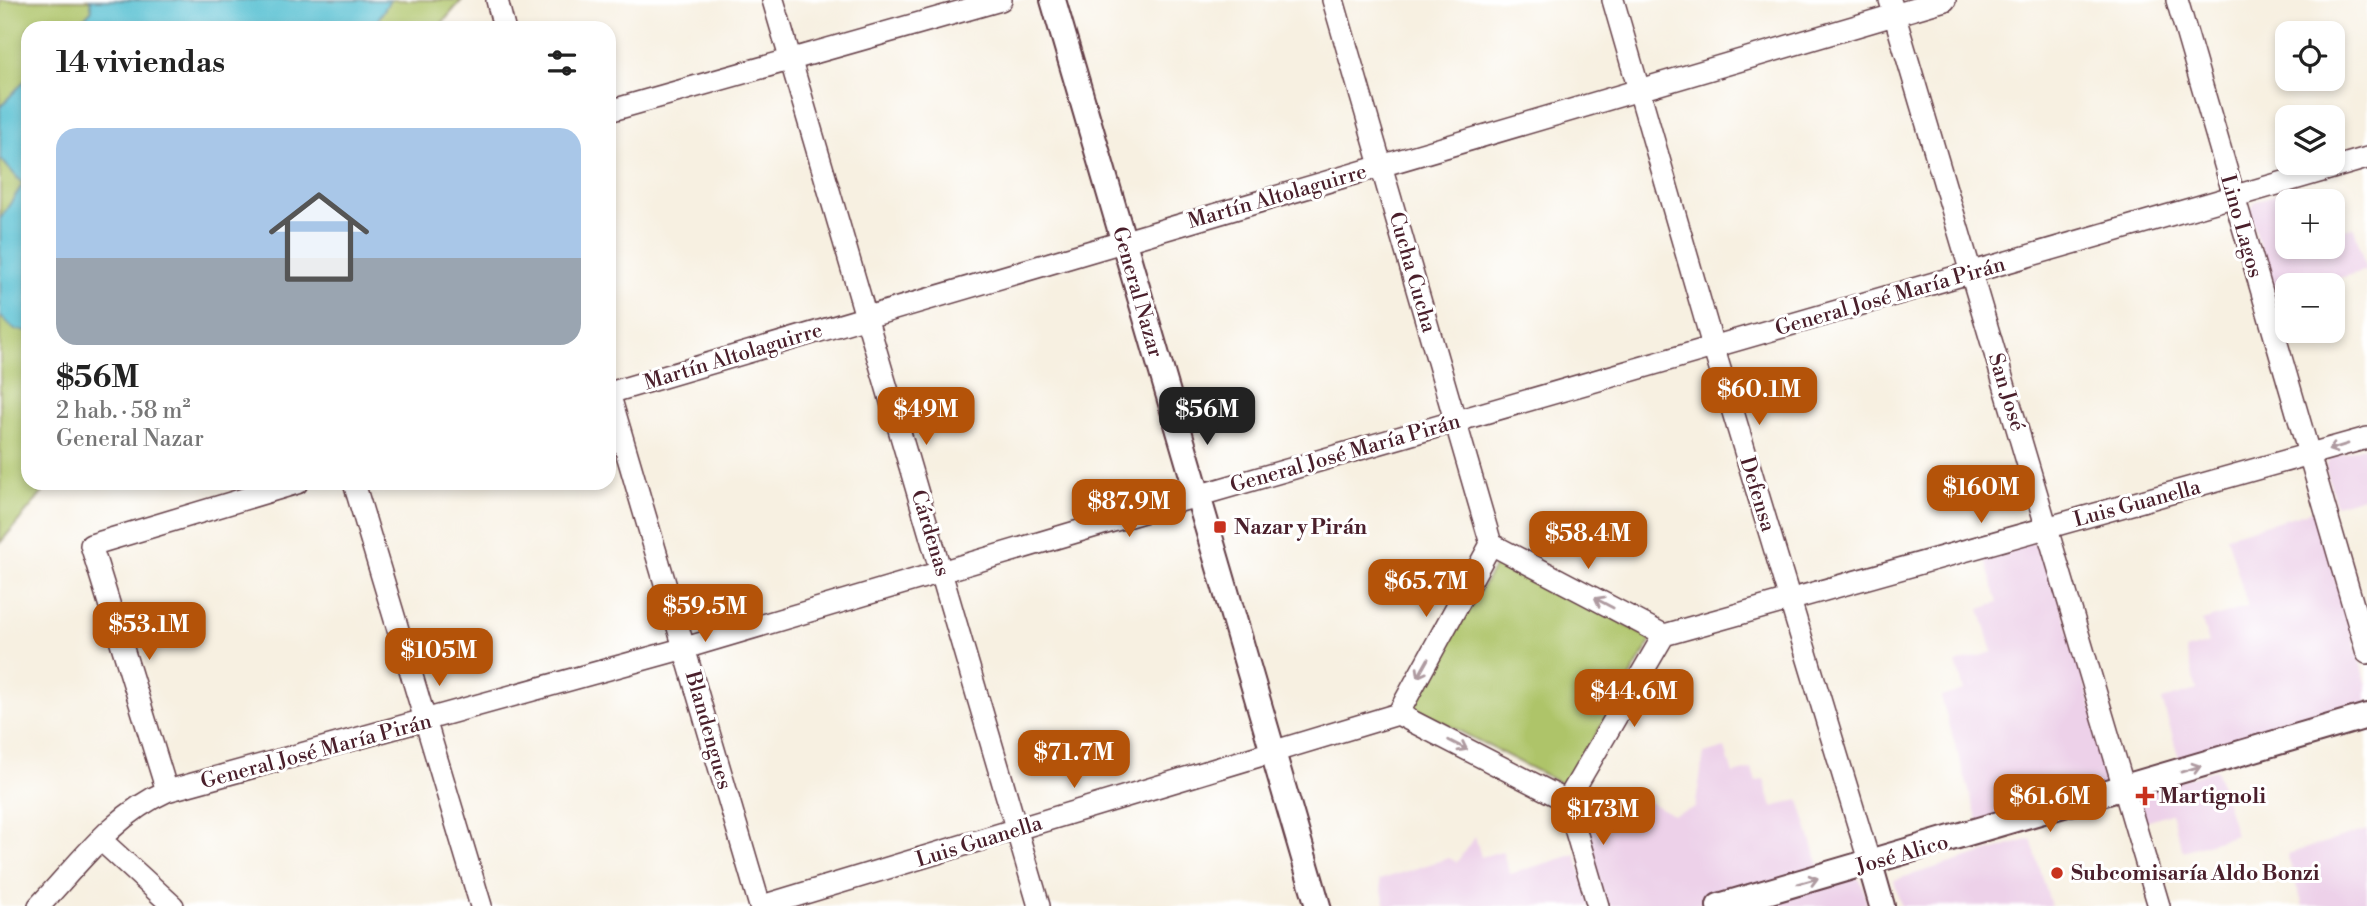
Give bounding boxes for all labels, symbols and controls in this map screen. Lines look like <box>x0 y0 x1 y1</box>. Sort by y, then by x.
map controls <box>2275 21 2345 343</box>
button: locate <box>2275 21 2345 91</box>
text: 14 viviendas <box>56 44 225 82</box>
icon: filters <box>543 44 581 82</box>
button: layers <box>2275 105 2345 175</box>
street label: Martín Altolaguirre <box>1185 159 1370 235</box>
street label: Lino Lagos <box>2214 172 2268 281</box>
icon: home <box>256 174 382 300</box>
button: + <box>2275 189 2345 259</box>
street label: Cucha Cucha <box>1382 209 1442 336</box>
street label: General Nazar <box>1106 224 1168 361</box>
street label: General José María Pirán <box>1772 251 2009 342</box>
button: − <box>2275 273 2345 343</box>
street label: Martín Altolaguirre <box>641 317 826 396</box>
street label: San José <box>1982 350 2030 434</box>
text: $56M <box>56 359 139 397</box>
pin: $60.1M <box>1702 368 1816 427</box>
text: $60.1M <box>1717 376 1801 404</box>
pin: $49M <box>885 388 967 447</box>
pin: $56M <box>1166 388 1248 447</box>
text: $49M <box>894 396 958 424</box>
text: $56M <box>1175 396 1239 424</box>
text: 2 hab. · 58 m² <box>56 397 191 425</box>
street label: General José María Pirán <box>1227 408 1464 499</box>
text: General Nazar <box>56 425 204 453</box>
one-way arrow <box>2328 442 2350 455</box>
street label: Defensa <box>1733 454 1781 535</box>
pin: $160M <box>1932 466 2030 525</box>
text: $160M <box>1943 474 2019 502</box>
street label: Luis Guanella <box>2071 474 2204 533</box>
pin: $87.9M <box>1072 480 1186 539</box>
street label: Cárdenas <box>905 487 955 580</box>
text: $87.9M <box>1088 488 1170 516</box>
pin: $58.4M <box>1531 512 1645 571</box>
place label: Nazar y Pirán <box>1234 515 1367 541</box>
marker: Nazar y Pirán <box>1212 519 1228 535</box>
text: $58.4M <box>1545 520 1631 548</box>
pin: $65.7M <box>1369 560 1483 619</box>
text: $65.7M <box>1384 568 1468 596</box>
pin: $59.5M <box>648 584 762 644</box>
text: $59.5M <box>663 593 747 621</box>
one-way arrow <box>1594 596 1615 610</box>
pin: $53.1M <box>92 602 206 662</box>
text: $53.1M <box>109 611 189 639</box>
pin: $105M <box>390 628 488 688</box>
text: $105M <box>401 637 477 665</box>
one-way arrow <box>1416 657 1429 678</box>
street label: Blandengues <box>678 667 737 792</box>
pin: $44.6M <box>1577 670 1691 729</box>
text: $44.6M <box>1591 678 1677 706</box>
street label: General José María Pirán <box>198 708 435 795</box>
pin: $71.7M <box>1017 730 1131 790</box>
text: $71.7M <box>1034 739 1114 767</box>
one-way arrow <box>1448 739 1468 753</box>
one-way arrow <box>2180 761 2202 774</box>
pin: $61.6M <box>1993 774 2107 834</box>
text: $61.6M <box>2010 783 2090 811</box>
place label: Martignoli <box>2159 784 2266 810</box>
pin: $173M <box>1554 788 1652 847</box>
marker: Martignoli <box>2137 788 2153 804</box>
text: $173M <box>1567 796 1639 824</box>
street label: Luis Guanella <box>913 810 1046 873</box>
street label: José Alico <box>1852 829 1951 881</box>
place label: Subcomisaría Aldo Bonzi <box>2071 861 2320 887</box>
marker: Subcomisaría Aldo Bonzi <box>2049 865 2065 881</box>
one-way arrow <box>1796 874 1819 887</box>

